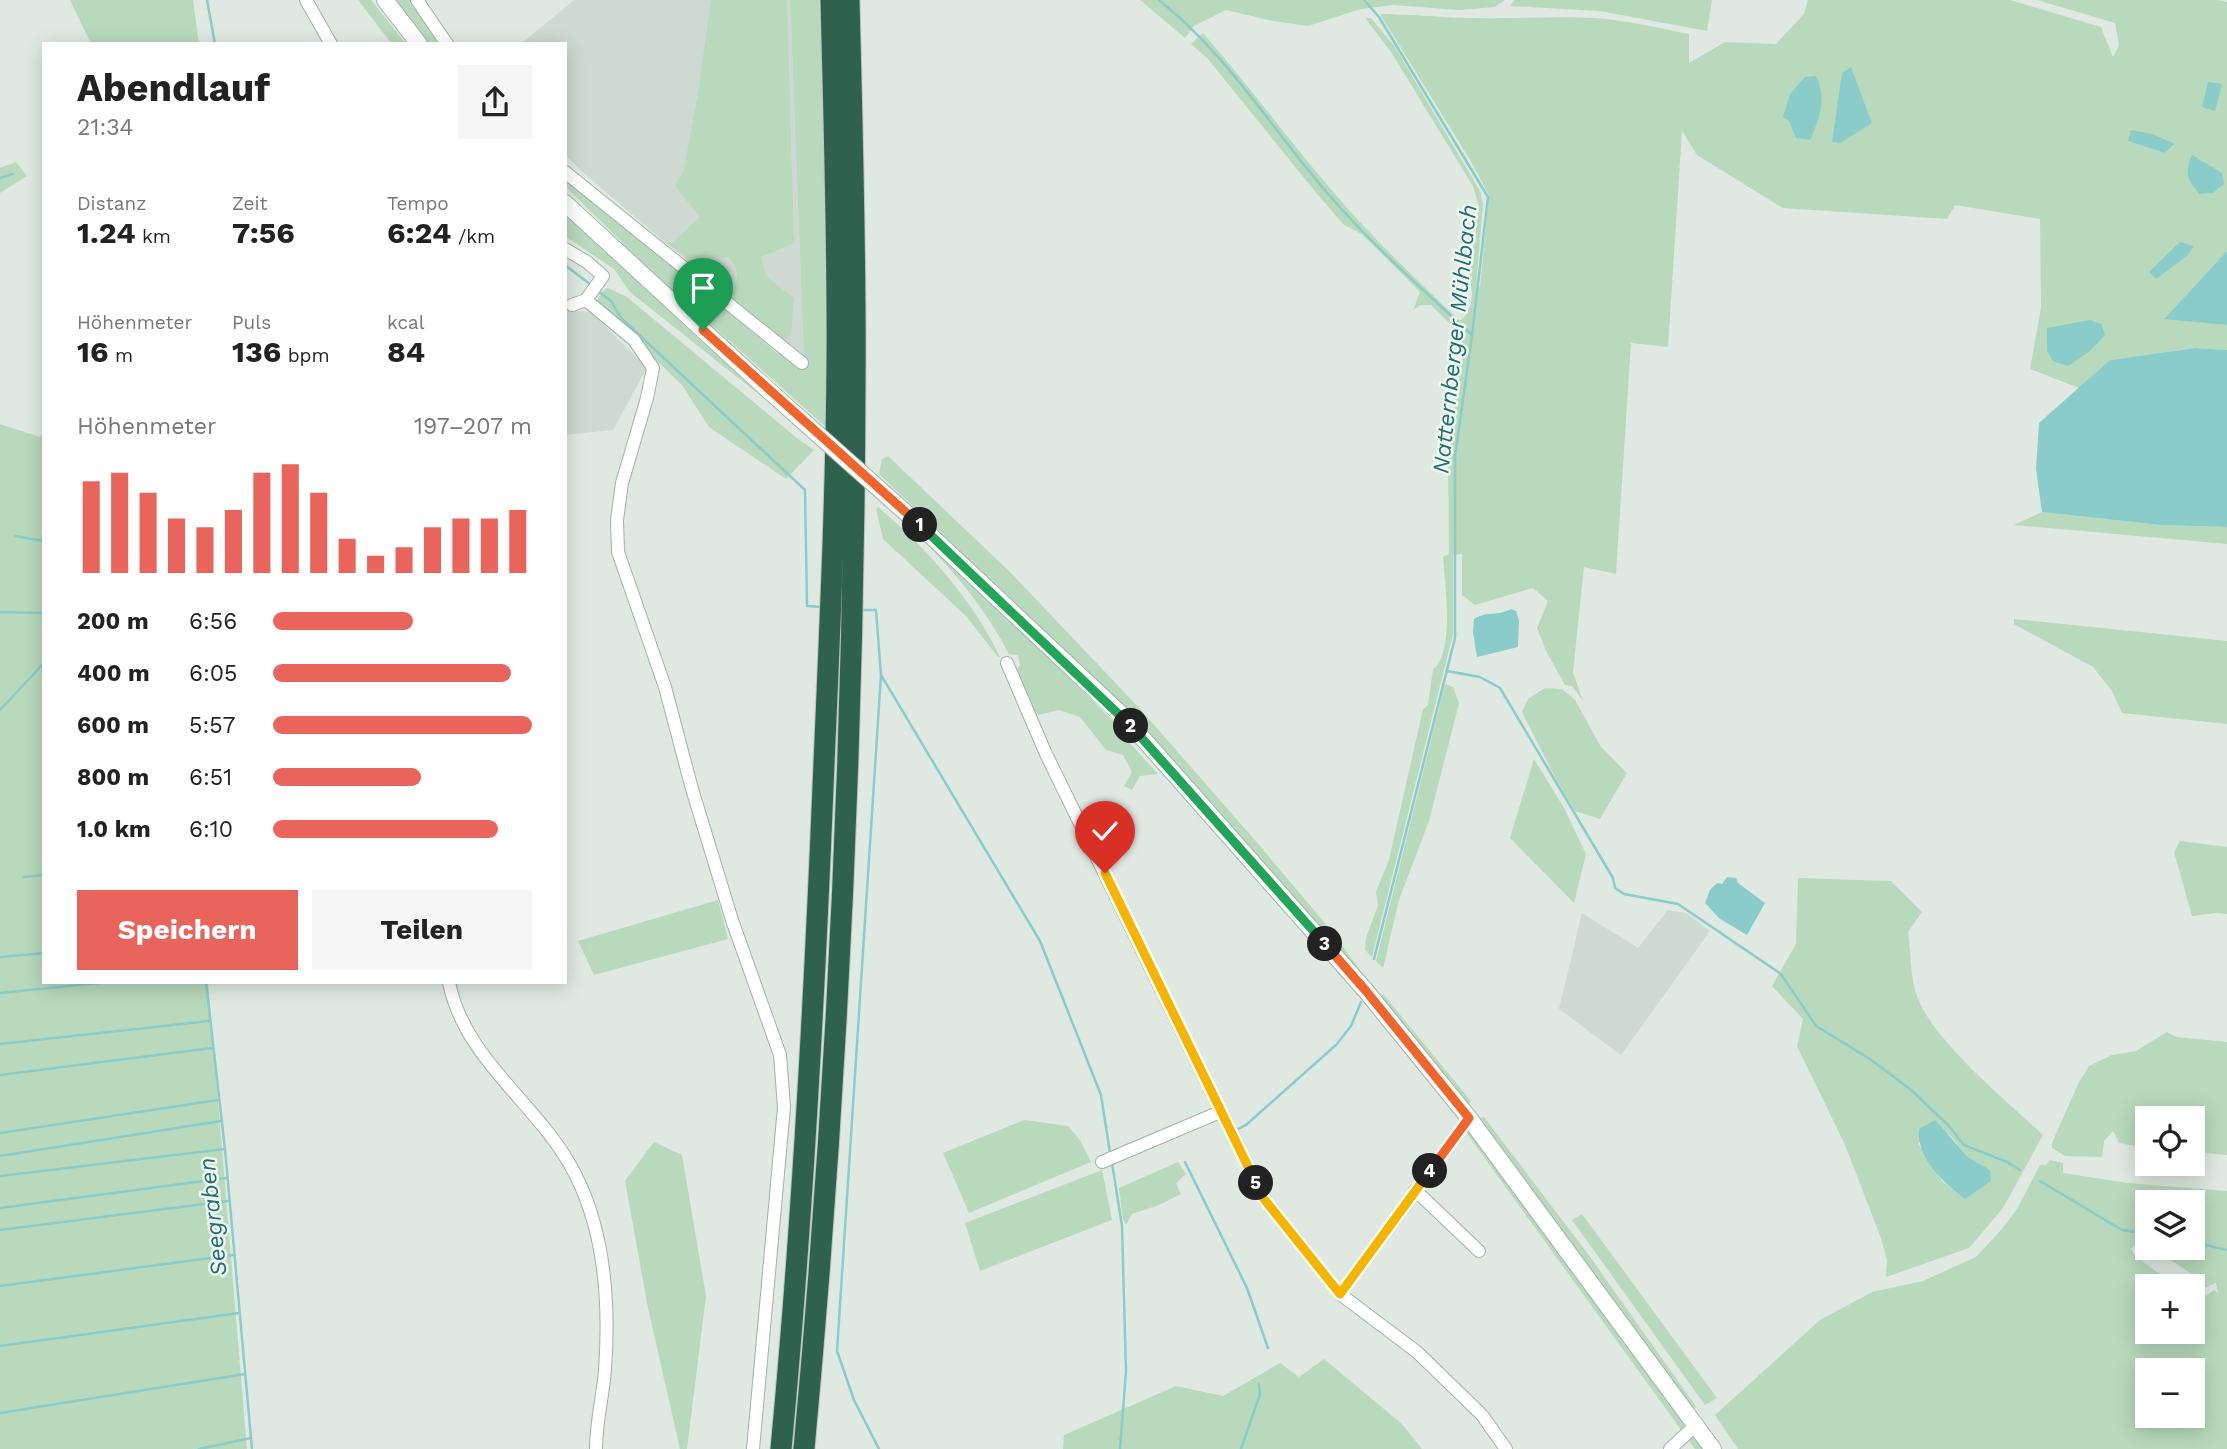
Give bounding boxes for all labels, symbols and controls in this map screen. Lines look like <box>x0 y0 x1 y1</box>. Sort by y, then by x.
button: share <box>458 65 532 139</box>
text: Abendlauf <box>77 66 270 110</box>
text: 21:34 <box>77 114 134 141</box>
text: Distanz <box>77 192 146 215</box>
text: Zeit <box>232 192 268 215</box>
text: Tempo <box>387 192 449 215</box>
water label: Natternberger Mühlbach <box>1427 203 1483 475</box>
text: 1.24 <box>77 215 136 250</box>
text: 7:56 <box>232 215 295 250</box>
text: 6:24 <box>387 215 451 250</box>
text: km <box>136 225 171 248</box>
text: /km <box>451 225 495 248</box>
pin <box>673 258 733 330</box>
icon: arrive <box>684 269 722 307</box>
text: Höhenmeter <box>77 311 192 334</box>
text: Puls <box>232 311 271 334</box>
text: kcal <box>387 311 425 334</box>
text: 16 <box>77 334 108 369</box>
text: 136 <box>232 334 281 369</box>
text: 84 <box>387 334 425 369</box>
text: m <box>108 344 133 367</box>
text: bpm <box>281 344 330 367</box>
text: Höhenmeter <box>77 413 216 440</box>
text: 197–207 m <box>414 413 532 440</box>
pin: 1 <box>902 508 937 542</box>
text: 1 <box>915 513 924 536</box>
text: 200 m <box>77 608 149 635</box>
text: 6:56 <box>189 608 237 635</box>
text: 400 m <box>77 660 150 687</box>
text: 6:05 <box>189 660 237 687</box>
pin: 2 <box>1114 708 1148 744</box>
text: 600 m <box>77 712 149 739</box>
text: 5:57 <box>189 712 235 739</box>
text: 2 <box>1125 714 1136 737</box>
text: 800 m <box>77 764 149 791</box>
text: 6:51 <box>189 764 232 791</box>
pin <box>1075 801 1135 873</box>
icon: check <box>1086 812 1124 850</box>
text: 1.0 km <box>77 816 151 843</box>
text: 6:10 <box>189 816 233 843</box>
button: Speichern <box>77 890 298 970</box>
button: Teilen <box>312 890 532 970</box>
pin: 3 <box>1308 926 1342 962</box>
text: 3 <box>1319 932 1330 955</box>
map controls <box>2135 1106 2205 1428</box>
button: locate <box>2135 1106 2205 1176</box>
pin: 4 <box>1412 1154 1448 1188</box>
water label: Seegraben <box>193 1156 233 1278</box>
text: 4 <box>1423 1159 1436 1182</box>
pin: 5 <box>1238 1166 1274 1200</box>
text: 5 <box>1250 1171 1261 1194</box>
button: layers <box>2135 1190 2205 1260</box>
button: + <box>2135 1274 2205 1344</box>
button: − <box>2135 1358 2205 1428</box>

